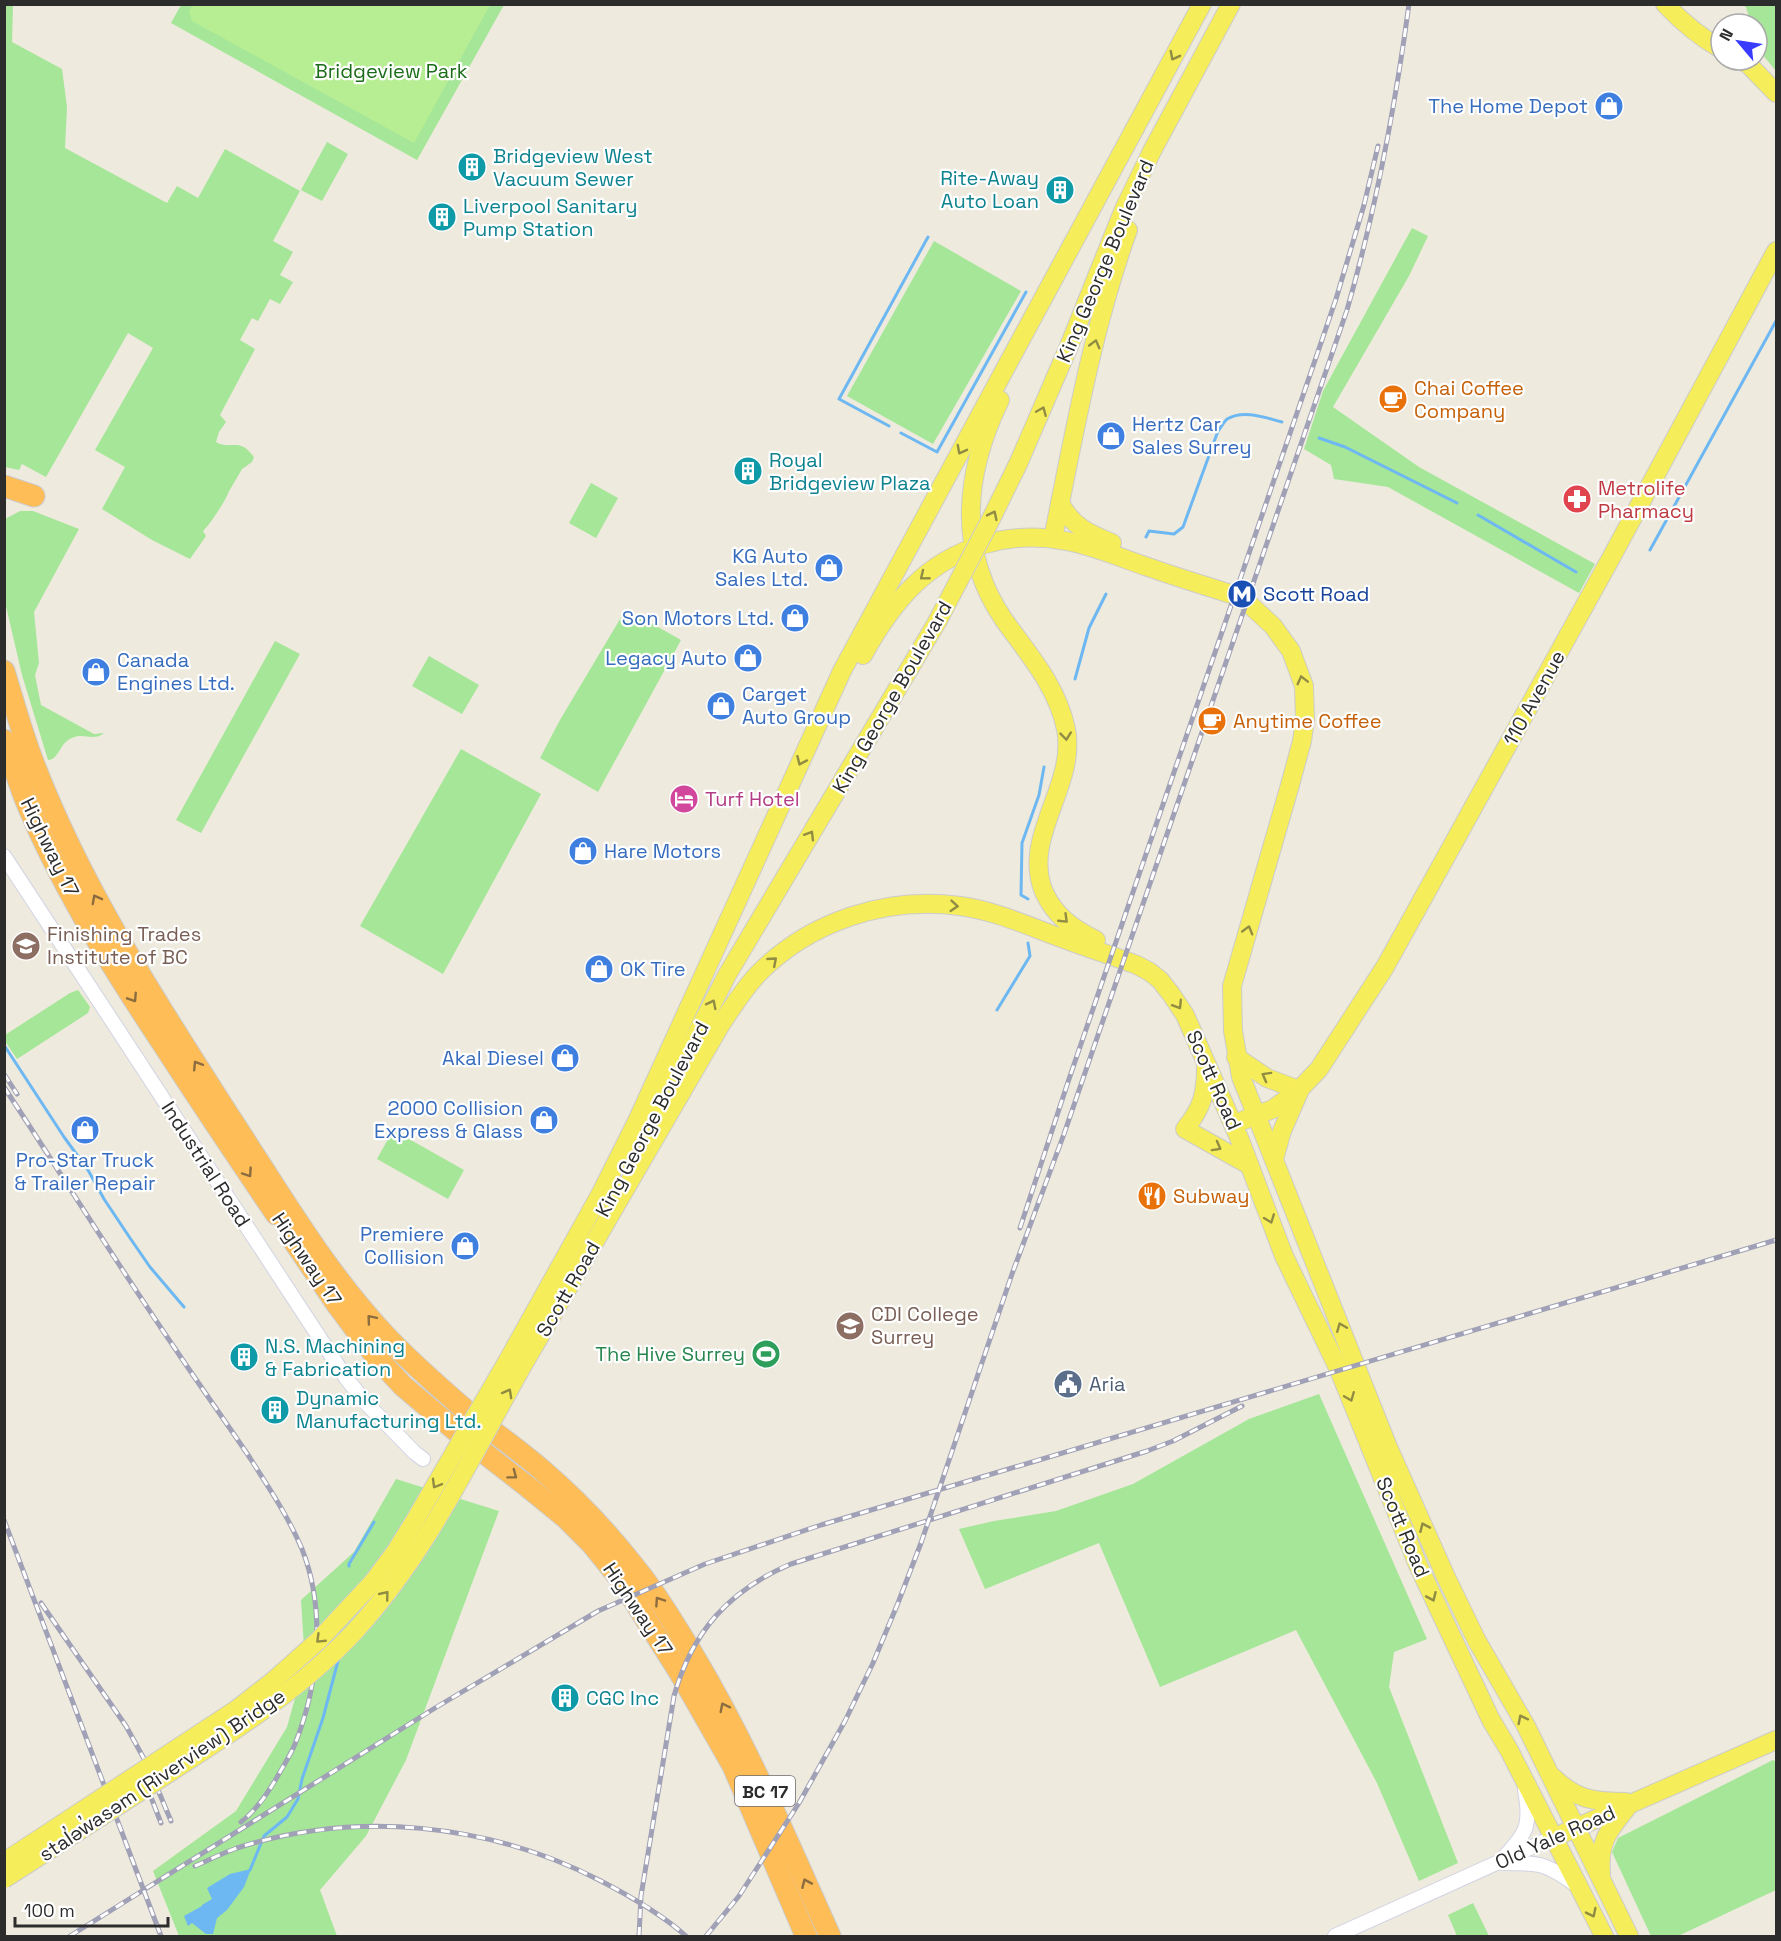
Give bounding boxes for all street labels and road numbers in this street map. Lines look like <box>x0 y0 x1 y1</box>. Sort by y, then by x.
street label: King George Boulevard <box>1050 156 1160 366</box>
street label: King George Boulevard <box>826 596 958 798</box>
street label: 110 Avenue <box>1497 646 1571 750</box>
street label: Highway 17 <box>15 793 85 901</box>
street label: King George Boulevard <box>589 1017 715 1221</box>
street label: Scott Road <box>1180 1026 1248 1134</box>
street label: Industrial Road <box>156 1096 256 1232</box>
street label: Highway 17 <box>266 1207 348 1311</box>
street label: Scott Road <box>530 1236 606 1342</box>
street label: Scott Road <box>1370 1473 1436 1581</box>
street label: Highway 17 <box>597 1557 679 1661</box>
street label: stal̕əw̓asəm (Riverview) Bridge <box>33 1682 290 1867</box>
road number: BC 17 <box>735 1776 795 1806</box>
street label: Old Yale Road <box>1491 1799 1619 1875</box>

